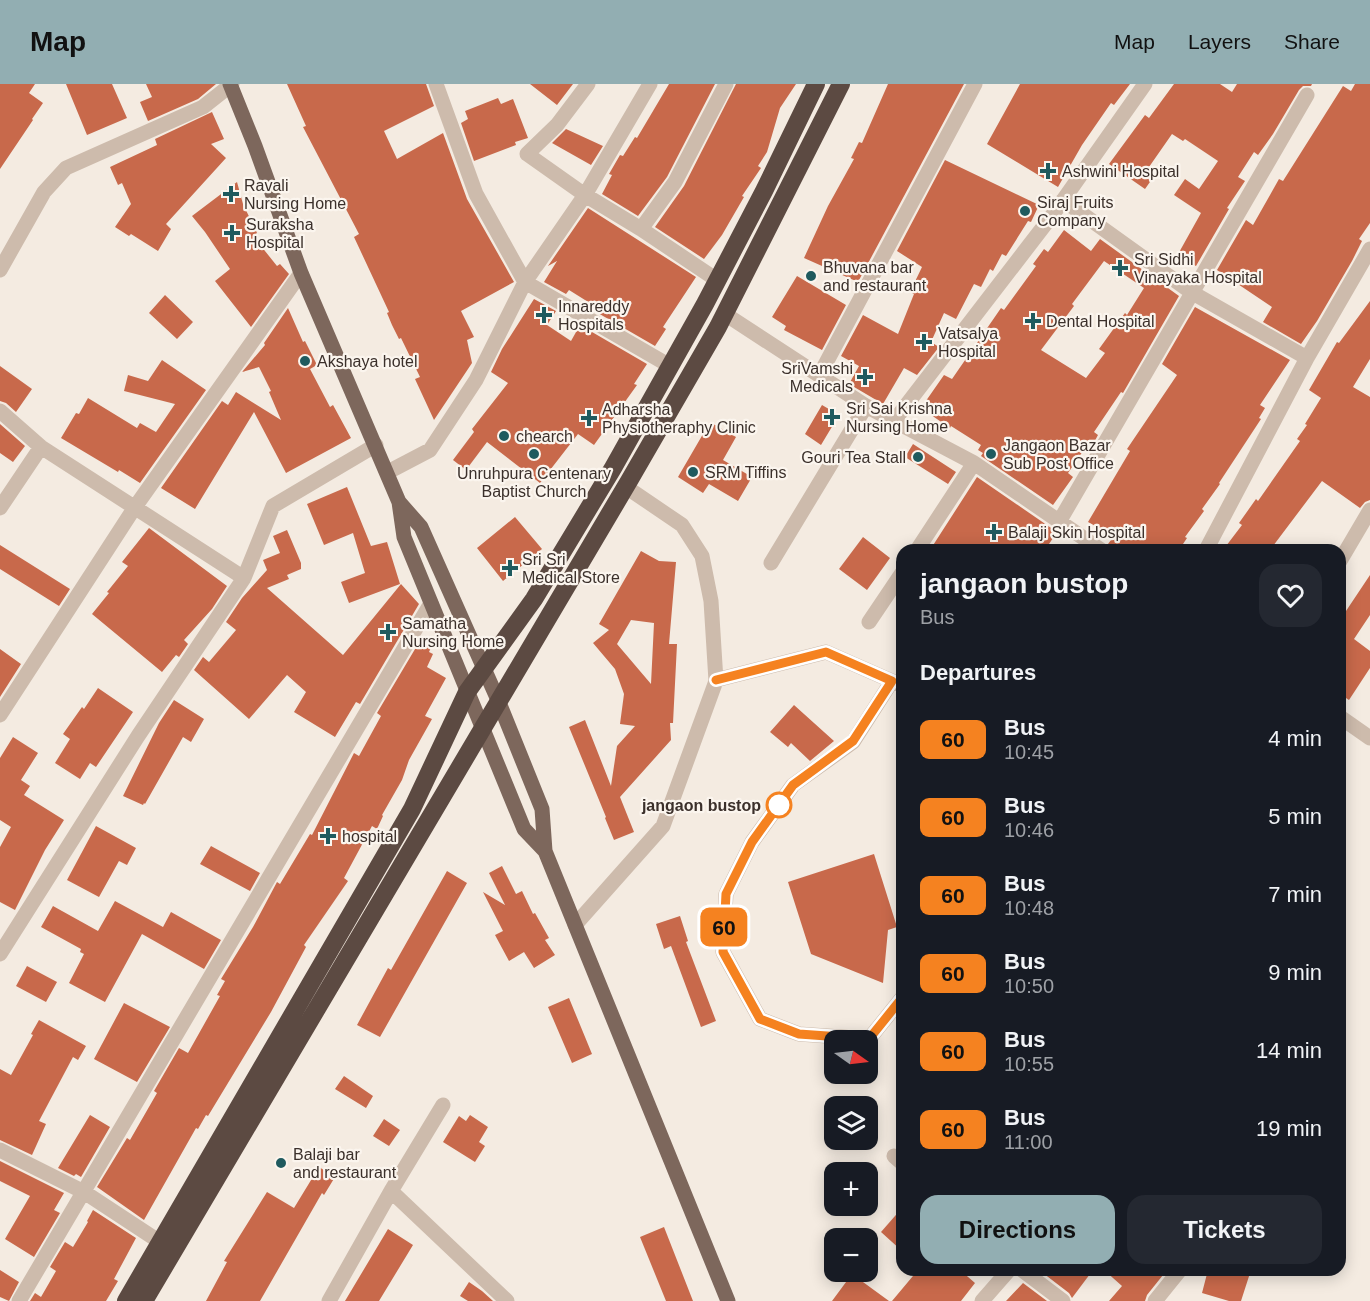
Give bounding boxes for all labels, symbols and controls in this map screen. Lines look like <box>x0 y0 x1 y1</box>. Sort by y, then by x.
text: Map <box>30 26 86 57</box>
text: Map <box>1114 30 1155 53</box>
text: Layers <box>1188 30 1251 53</box>
text: Share <box>1284 30 1340 53</box>
marker: Ashwini Hospital <box>1039 162 1057 180</box>
place label: Ashwini Hospital <box>1062 163 1179 180</box>
place label: Ravali Nursing Home <box>244 177 346 212</box>
marker: Ravali Nursing Home <box>222 185 240 203</box>
place label: Siraj Fruits Company <box>1037 194 1113 229</box>
marker: Siraj Fruits Company <box>1018 204 1032 218</box>
place label: Suraksha Hospital <box>246 216 314 251</box>
marker: Suraksha Hospital <box>223 224 241 242</box>
place label: Sri Sidhi Vinayaka Hospital <box>1134 251 1262 286</box>
place label: Bhuvana bar and restaurant <box>823 259 927 294</box>
marker: Sri Sidhi Vinayaka Hospital <box>1111 259 1129 277</box>
marker: Bhuvana bar and restaurant <box>804 269 818 283</box>
place label: Innareddy Hospitals <box>558 298 629 333</box>
marker: Innareddy Hospitals <box>535 306 553 324</box>
marker: Dental Hospital <box>1024 312 1042 330</box>
place label: Dental Hospital <box>1046 313 1155 330</box>
place label: Vatsalya Hospital <box>938 325 998 360</box>
marker: Vatsalya Hospital <box>915 333 933 351</box>
place label: Akshaya hotel <box>317 353 418 370</box>
marker: Akshaya hotel <box>298 354 312 368</box>
place label: SriVamshi Medicals <box>781 360 853 395</box>
marker: SriVamshi Medicals <box>858 370 872 384</box>
place label: Sri Sai Krishna Nursing Home <box>846 400 952 435</box>
place label: Adharsha Physiotheraphy Clinic <box>602 401 756 436</box>
marker: Sri Sai Krishna Nursing Home <box>823 408 841 426</box>
marker: Adharsha Physiotheraphy Clinic <box>580 409 598 427</box>
place label: chearch <box>516 428 573 445</box>
marker: chearch <box>497 429 511 443</box>
place label: Jangaon Bazar Sub Post Office <box>1003 437 1114 472</box>
marker: Unruhpura Centenary Baptist Church <box>527 447 541 461</box>
marker: Jangaon Bazar Sub Post Office <box>984 447 998 461</box>
place label: Gouri Tea Stall <box>801 449 906 466</box>
marker: Gouri Tea Stall <box>911 450 925 464</box>
place label: SRM Tiffins <box>705 464 787 481</box>
place label: Unruhpura Centenary Baptist Church <box>457 465 611 500</box>
marker: SRM Tiffins <box>686 465 700 479</box>
marker: Balaji Skin Hospital <box>985 523 1003 541</box>
place label: Balaji Skin Hospital <box>1008 524 1145 541</box>
place label: Sri Sri Medical Store <box>522 551 620 586</box>
marker: Sri Sri Medical Store <box>503 561 517 575</box>
button: heart <box>1259 564 1322 627</box>
text: jangaon bustop <box>920 568 1128 599</box>
text: Bus <box>920 606 954 628</box>
place label: Samatha Nursing Home <box>402 615 504 650</box>
marker: Samatha Nursing Home <box>379 623 397 641</box>
text: Departures <box>920 660 1036 685</box>
text: Bus <box>1004 715 1046 740</box>
text: 4 min <box>1268 726 1322 751</box>
text: 60 <box>941 728 965 751</box>
text: 10:45 <box>1004 741 1054 763</box>
marker: jangaon bustop <box>766 792 792 818</box>
text: Bus <box>1004 793 1046 818</box>
place label: jangaon bustop <box>641 797 761 814</box>
text: 5 min <box>1268 804 1322 829</box>
text: 60 <box>941 806 965 829</box>
text: 10:46 <box>1004 819 1054 841</box>
marker: hospital <box>319 827 337 845</box>
place label: hospital <box>342 828 397 845</box>
text: Bus <box>1004 871 1046 896</box>
text: 7 min <box>1268 882 1322 907</box>
text: 60 <box>941 884 965 907</box>
text: 10:48 <box>1004 897 1054 919</box>
line badge: 60 <box>697 908 751 946</box>
text: 60 <box>712 916 736 939</box>
text: Bus <box>1004 949 1046 974</box>
text: 9 min <box>1268 960 1322 985</box>
text: 60 <box>941 962 965 985</box>
text: 10:50 <box>1004 975 1054 997</box>
text: Bus <box>1004 1027 1046 1052</box>
north arrow <box>824 1030 878 1084</box>
map controls <box>824 1030 878 1282</box>
text: 14 min <box>1256 1038 1322 1063</box>
text: 60 <box>941 1040 965 1063</box>
text: 10:55 <box>1004 1053 1054 1075</box>
button: layers <box>824 1096 878 1150</box>
text: Bus <box>1004 1105 1046 1130</box>
text: 19 min <box>1256 1116 1322 1141</box>
text: 60 <box>941 1118 965 1141</box>
text: 11:00 <box>1004 1131 1053 1153</box>
place label: Balaji bar and restaurant <box>293 1146 397 1181</box>
marker: Balaji bar and restaurant <box>274 1156 288 1170</box>
button: + <box>824 1162 878 1216</box>
button: Directions <box>920 1195 1115 1264</box>
button: Tickets <box>1127 1195 1322 1264</box>
button: − <box>824 1228 878 1282</box>

